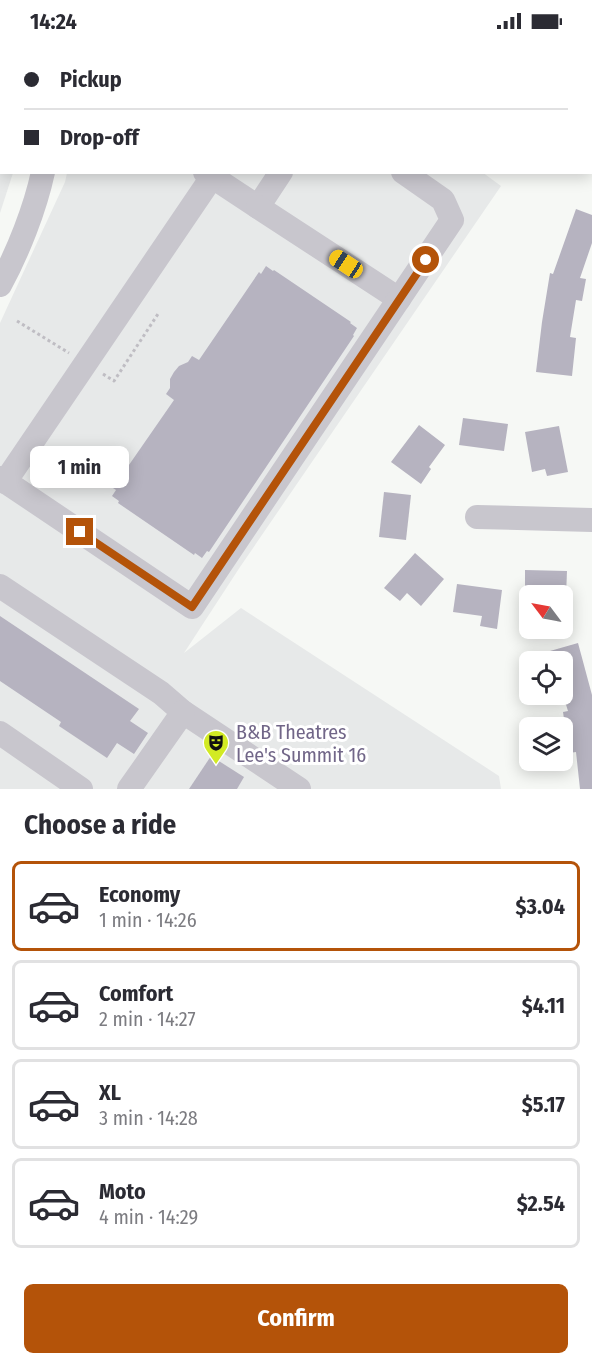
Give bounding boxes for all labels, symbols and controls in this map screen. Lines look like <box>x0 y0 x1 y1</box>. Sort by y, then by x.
text: 14:24 <box>30 8 77 35</box>
text: Pickup <box>60 66 122 93</box>
text: Drop-off <box>60 124 139 151</box>
route start <box>412 246 439 273</box>
car <box>326 247 366 281</box>
callout: 1 min <box>31 445 130 487</box>
text: 1 min <box>58 455 101 479</box>
route end <box>66 518 93 545</box>
north arrow <box>519 585 573 639</box>
map controls <box>519 585 573 771</box>
button: locate <box>519 651 573 705</box>
button: layers <box>519 717 573 771</box>
place label: B&B Theatres Lee's Summit 16 <box>236 720 366 767</box>
theatre icon: B&B Theatres Lee's Summit 16 <box>201 728 231 766</box>
text: Choose a ride <box>24 809 176 841</box>
icon: car <box>27 879 81 933</box>
text: Economy <box>99 881 180 908</box>
text: $3.04 <box>516 893 565 920</box>
text: 1 min · 14:26 <box>99 908 197 932</box>
icon: car <box>27 978 81 1032</box>
text: Comfort <box>99 980 173 1007</box>
text: $4.11 <box>522 992 565 1019</box>
text: 2 min · 14:27 <box>99 1007 196 1031</box>
icon: car <box>27 1077 81 1131</box>
text: XL <box>99 1079 121 1106</box>
text: $5.17 <box>522 1091 565 1118</box>
text: 3 min · 14:28 <box>99 1106 198 1130</box>
icon: car <box>27 1176 81 1230</box>
text: Moto <box>99 1178 146 1205</box>
text: $2.54 <box>517 1190 565 1217</box>
text: 4 min · 14:29 <box>99 1205 198 1229</box>
button: Confirm <box>24 1284 568 1353</box>

